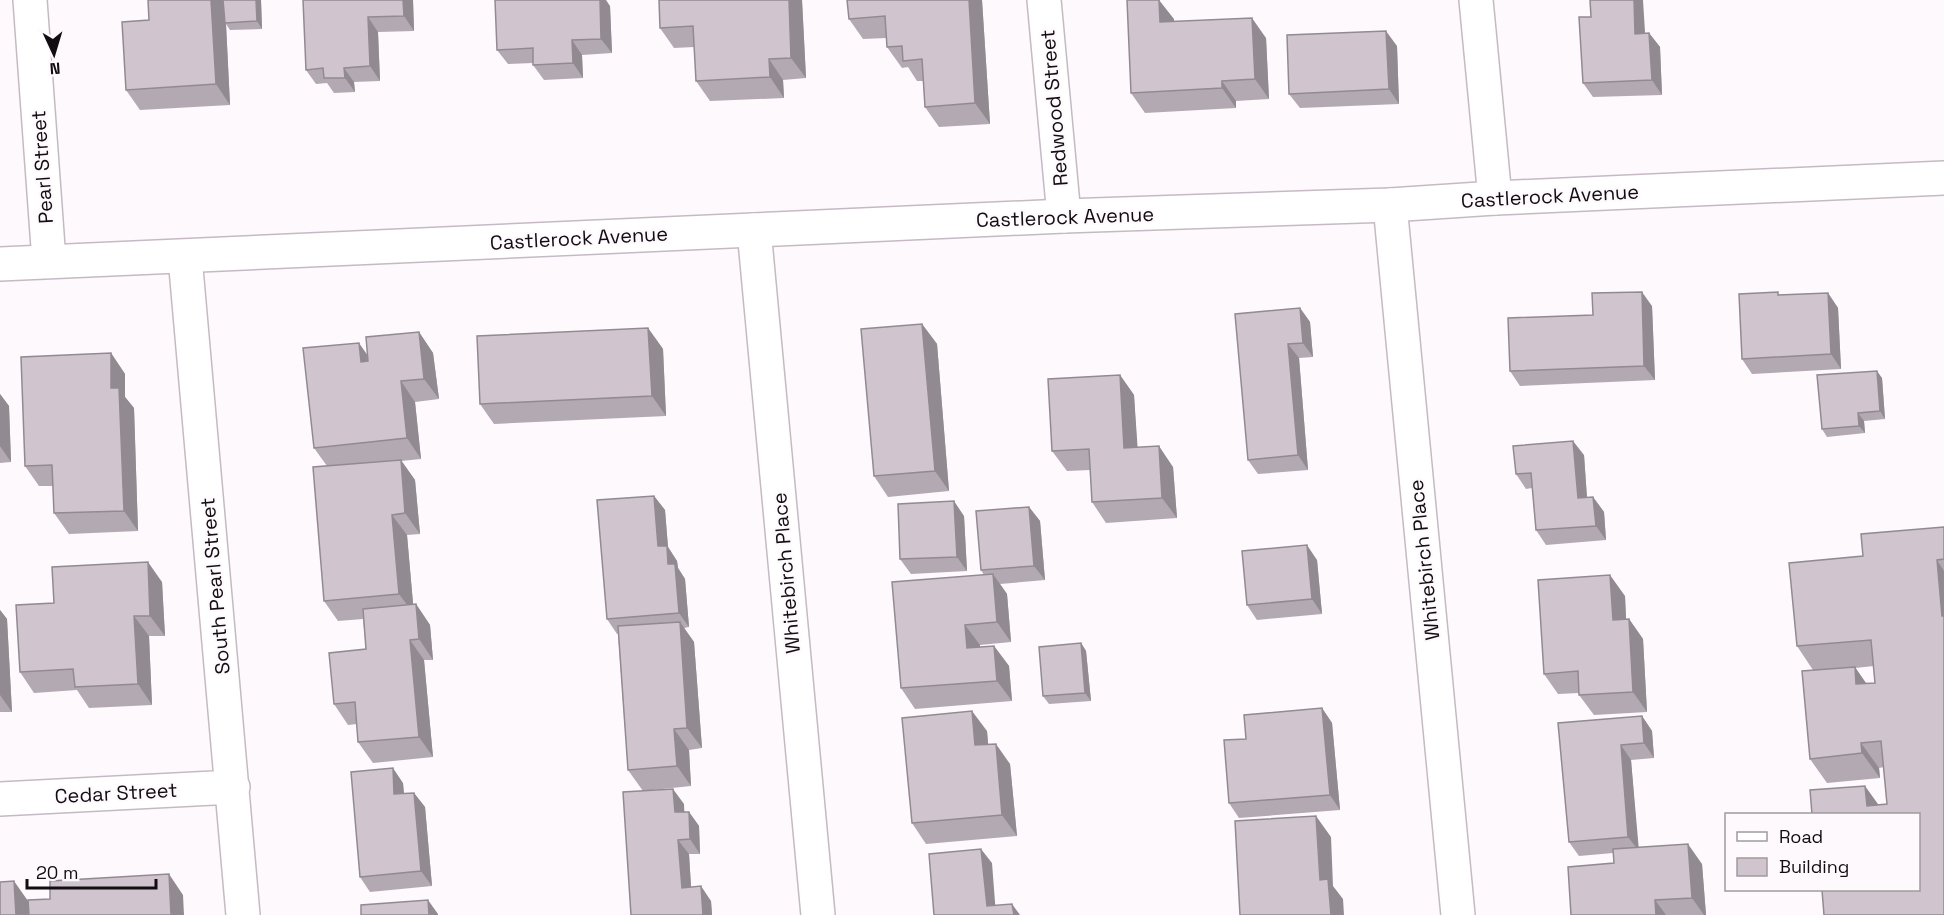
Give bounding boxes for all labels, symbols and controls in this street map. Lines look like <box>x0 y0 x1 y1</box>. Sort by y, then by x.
north arrow <box>24 24 84 84</box>
street label: Redwood Street <box>1034 29 1074 187</box>
text: N <box>49 58 61 79</box>
street label: Pearl Street <box>25 109 59 225</box>
street label: Castlerock Avenue <box>1460 178 1640 214</box>
street label: Castlerock Avenue <box>975 201 1155 233</box>
street label: Castlerock Avenue <box>489 220 669 256</box>
street label: Whitebirch Place <box>1403 478 1445 642</box>
street label: Whitebirch Place <box>766 491 806 655</box>
street label: South Pearl Street <box>194 497 236 675</box>
street label: Cedar Street <box>54 777 178 809</box>
legend <box>1725 813 1920 891</box>
text: Road <box>1779 825 1823 848</box>
scale bar <box>27 852 156 890</box>
text: Building <box>1779 855 1849 878</box>
text: 20 m <box>36 861 79 884</box>

